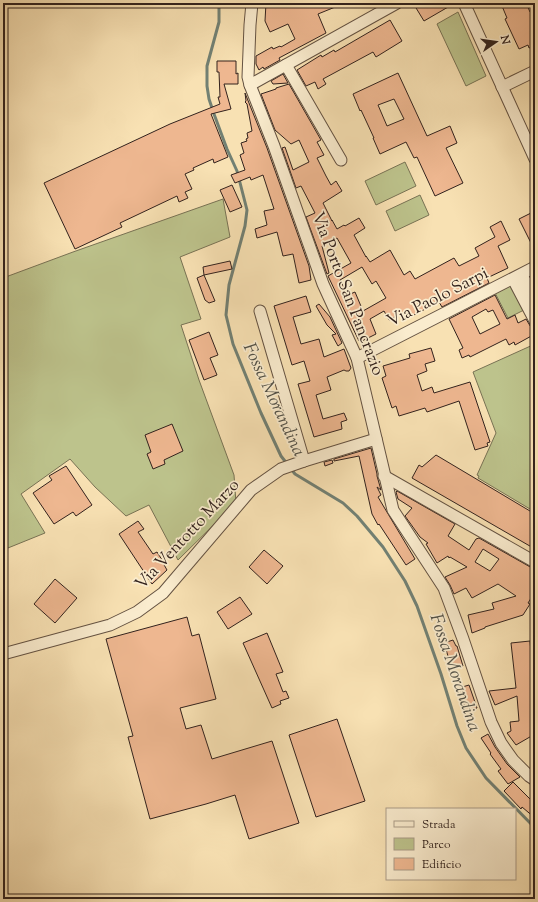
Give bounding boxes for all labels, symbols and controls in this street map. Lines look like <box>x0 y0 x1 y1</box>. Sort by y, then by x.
north arrow <box>476 22 516 62</box>
text: N <box>496 33 514 46</box>
street label: Via Porto San Pancrazio <box>305 209 389 379</box>
street label: Via Paolo Sarpi <box>383 262 493 334</box>
water label: Fossa Morandina <box>235 339 311 461</box>
street label: Via Ventotto Marzo <box>130 474 246 596</box>
water label: Fossa Morandina <box>422 611 486 735</box>
legend <box>386 808 516 880</box>
text: Strada <box>422 816 456 834</box>
text: Parco <box>422 836 451 854</box>
text: Edificio <box>422 856 462 874</box>

